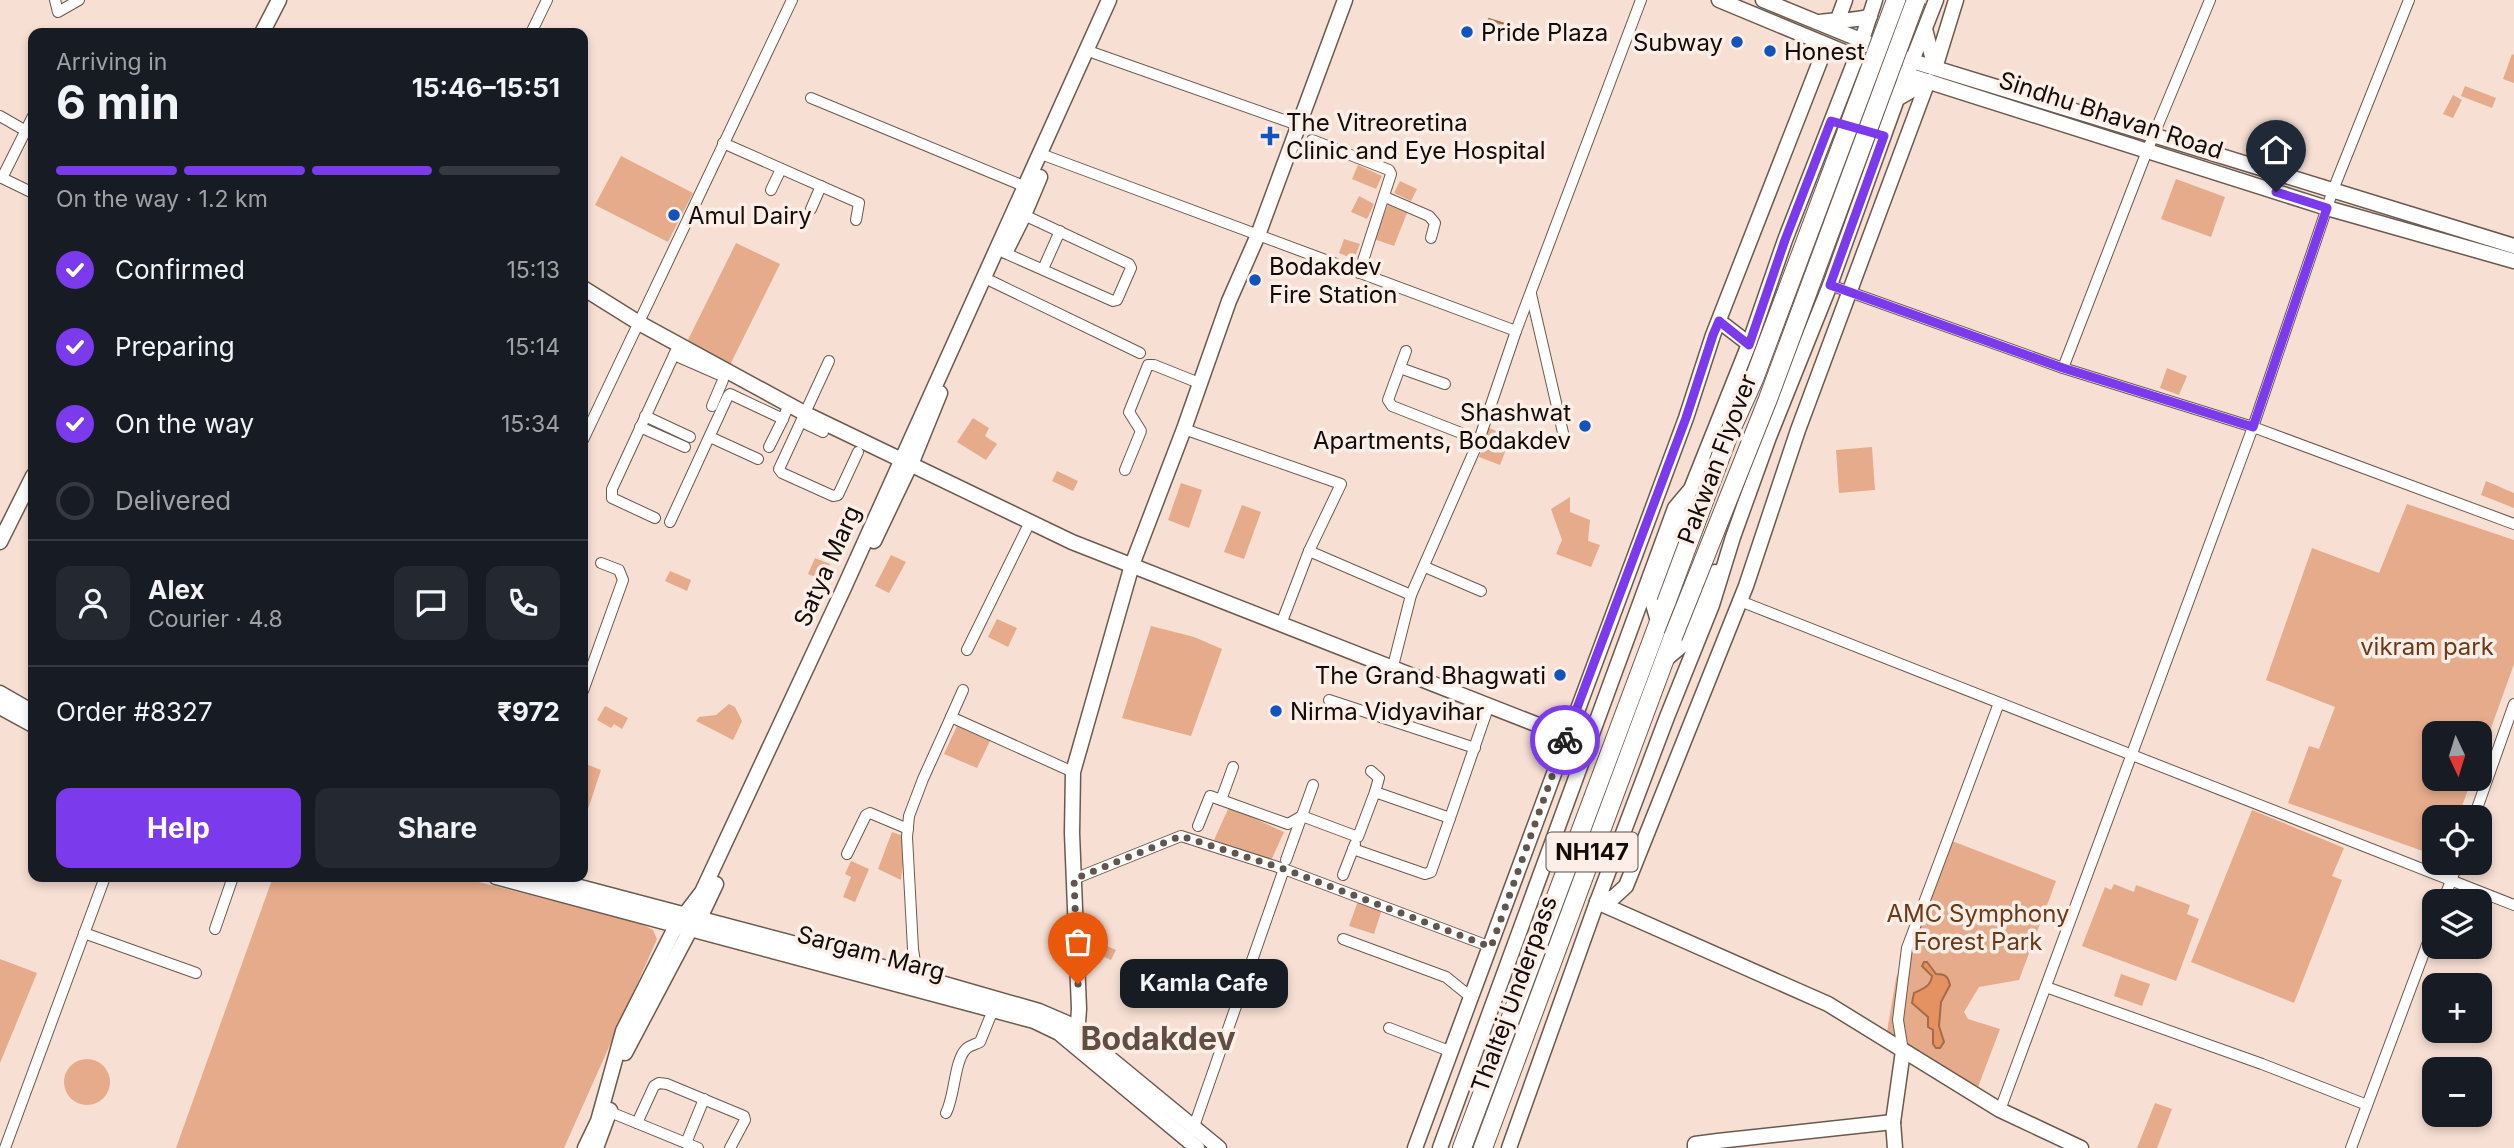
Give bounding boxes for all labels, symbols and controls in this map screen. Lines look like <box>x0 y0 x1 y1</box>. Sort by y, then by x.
place label: Pride Plaza <box>1481 18 1608 47</box>
marker: Pride Plaza <box>1459 24 1475 40</box>
place label: Subway <box>1633 28 1723 57</box>
marker: Subway <box>1729 34 1745 50</box>
place label: Honest <box>1784 37 1865 66</box>
marker: Honest <box>1762 43 1778 59</box>
text: Arriving in <box>56 48 167 76</box>
street label: Sindhu Bhavan Road <box>1995 65 2227 165</box>
text: 15:46–15:51 <box>412 72 560 103</box>
text: 6 min <box>56 74 180 130</box>
place label: The Vitreoretina Clinic and Eye Hospital <box>1286 108 1546 165</box>
pin <box>2246 120 2306 192</box>
marker: The Vitreoretina Clinic and Eye Hospital <box>1260 126 1280 146</box>
icon: home <box>2257 131 2295 169</box>
text: On the way · 1.2 km <box>56 185 268 213</box>
place label: Amul Dairy <box>688 201 812 230</box>
marker: Amul Dairy <box>666 207 682 223</box>
icon: check <box>56 251 94 289</box>
place label: Bodakdev Fire Station <box>1269 252 1397 309</box>
text: Confirmed <box>115 254 245 285</box>
text: 15:13 <box>506 256 560 284</box>
marker: Bodakdev Fire Station <box>1247 272 1263 288</box>
icon: check <box>56 328 94 366</box>
text: Preparing <box>115 331 235 362</box>
text: 15:14 <box>506 333 560 361</box>
street label: Pakwan Flyover <box>1671 370 1763 548</box>
place label: Shashwat Apartments, Bodakdev <box>1313 398 1571 455</box>
icon: check <box>56 405 94 443</box>
text: On the way <box>115 408 254 439</box>
text: 15:34 <box>501 410 560 438</box>
marker: Shashwat Apartments, Bodakdev <box>1577 418 1593 434</box>
text: Delivered <box>115 485 231 516</box>
street label: Satya Marg <box>787 501 867 631</box>
button: person <box>56 566 130 640</box>
button: chat <box>394 566 468 640</box>
button: phone <box>486 566 560 640</box>
text: Alex <box>148 574 205 605</box>
text: Courier · 4.8 <box>148 605 283 633</box>
park label: vikram park <box>2360 632 2494 661</box>
place label: The Grand Bhagwati <box>1315 661 1546 690</box>
marker: The Grand Bhagwati <box>1552 667 1568 683</box>
text: Order #8327 <box>56 696 213 727</box>
text: ₹972 <box>497 696 560 727</box>
place label: Nirma Vidyavihar <box>1290 697 1484 726</box>
marker: Nirma Vidyavihar <box>1268 703 1284 719</box>
courier <box>1530 705 1600 775</box>
icon: bike <box>1546 721 1584 759</box>
north arrow <box>2422 721 2492 791</box>
map controls <box>2422 721 2492 1127</box>
button: Help <box>56 788 301 868</box>
button: Share <box>315 788 560 868</box>
button: locate <box>2422 805 2492 875</box>
road number: NH147 <box>1546 832 1638 872</box>
button: layers <box>2422 889 2492 959</box>
street label: Thaltej Underpass <box>1465 892 1563 1096</box>
park label: AMC Symphony Forest Park <box>1886 899 2070 956</box>
pin <box>1048 912 1108 984</box>
street label: Sargam Marg <box>794 919 948 987</box>
icon: bag <box>1059 923 1097 961</box>
callout: Kamla Cafe <box>1120 960 1288 1009</box>
text: Kamla Cafe <box>1140 969 1268 997</box>
button: + <box>2422 973 2492 1043</box>
district label: Bodakdev <box>1080 1019 1236 1058</box>
button: − <box>2422 1057 2492 1127</box>

